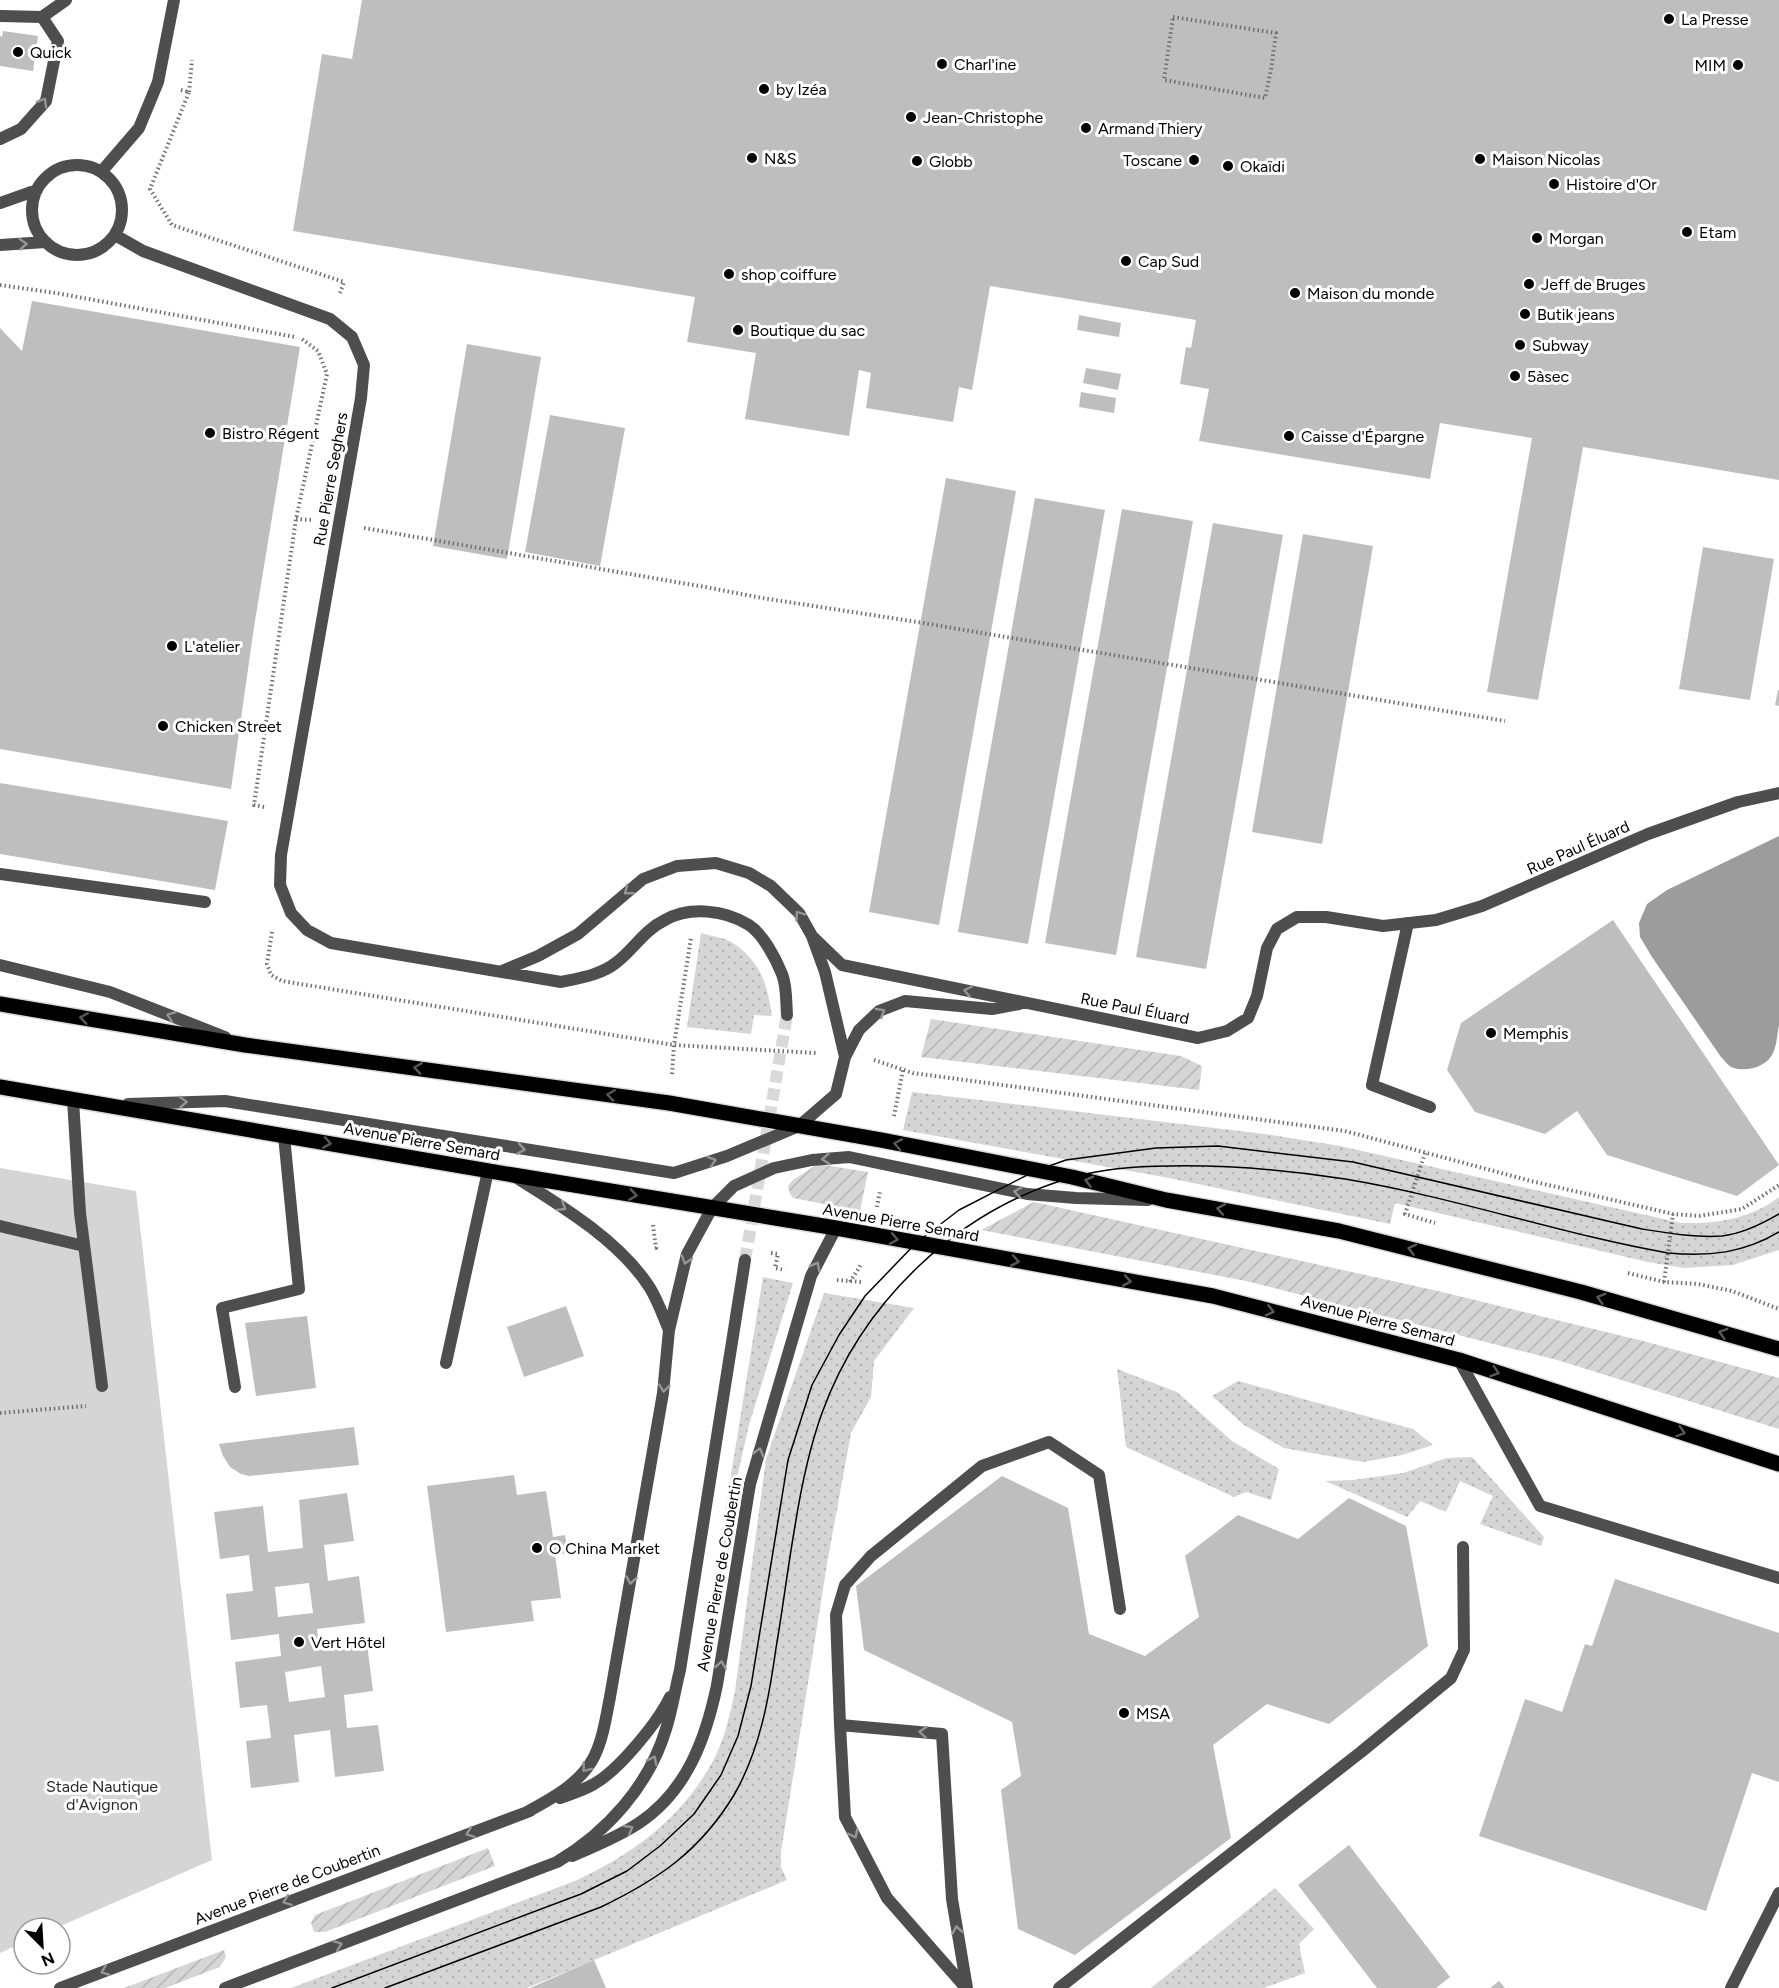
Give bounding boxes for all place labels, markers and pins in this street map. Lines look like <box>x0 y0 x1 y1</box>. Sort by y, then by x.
place label: La Presse <box>1681 10 1749 29</box>
marker: La Presse <box>1662 12 1676 26</box>
place label: Quick <box>30 43 72 62</box>
marker: Quick <box>11 45 25 59</box>
place label: Charl'ine <box>954 55 1016 74</box>
place label: MIM <box>1695 56 1726 75</box>
marker: Charl'ine <box>935 57 949 71</box>
marker: MIM <box>1731 58 1745 72</box>
place label: by Izéa <box>776 80 827 99</box>
marker: by Izéa <box>757 82 771 96</box>
place label: Jean-Christophe <box>923 108 1043 127</box>
marker: Jean-Christophe <box>904 110 918 124</box>
place label: Armand Thiery <box>1098 119 1203 138</box>
marker: Armand Thiery <box>1079 121 1093 135</box>
place label: N&S <box>764 149 797 168</box>
place label: Maison Nicolas <box>1492 150 1600 169</box>
marker: N&S <box>745 151 759 165</box>
place label: Toscane <box>1123 151 1182 170</box>
place label: Globb <box>929 152 973 171</box>
marker: Maison Nicolas <box>1473 152 1487 166</box>
marker: Toscane <box>1187 153 1201 167</box>
marker: Globb <box>910 154 924 168</box>
place label: Okaïdi <box>1240 157 1285 176</box>
marker: Okaïdi <box>1221 159 1235 173</box>
place label: Histoire d'Or <box>1566 175 1657 194</box>
marker: Histoire d'Or <box>1547 177 1561 191</box>
place label: Etam <box>1699 223 1736 242</box>
marker: Etam <box>1680 225 1694 239</box>
place label: Morgan <box>1549 229 1604 248</box>
marker: Morgan <box>1530 231 1544 245</box>
place label: Cap Sud <box>1138 252 1199 271</box>
marker: Cap Sud <box>1119 254 1133 268</box>
place label: shop coiffure <box>741 265 837 284</box>
marker: shop coiffure <box>722 267 736 281</box>
place label: Jeff de Bruges <box>1541 275 1646 294</box>
marker: Jeff de Bruges <box>1522 277 1536 291</box>
place label: Maison du monde <box>1307 284 1434 303</box>
marker: Maison du monde <box>1288 286 1302 300</box>
place label: Butik jeans <box>1537 305 1615 324</box>
marker: Butik jeans <box>1518 307 1532 321</box>
place label: Boutique du sac <box>750 321 865 340</box>
marker: Boutique du sac <box>731 323 745 337</box>
place label: Subway <box>1532 336 1589 355</box>
marker: Subway <box>1513 338 1527 352</box>
place label: 5àsec <box>1527 367 1570 386</box>
marker: 5àsec <box>1508 369 1522 383</box>
place label: Bistro Régent <box>222 424 320 443</box>
marker: Bistro Régent <box>203 426 217 440</box>
place label: Caisse d'Épargne <box>1301 427 1424 446</box>
marker: Caisse d'Épargne <box>1282 429 1296 443</box>
place label: L'atelier <box>184 637 240 656</box>
marker: L'atelier <box>165 639 179 653</box>
place label: Chicken Street <box>175 717 282 736</box>
marker: Chicken Street <box>156 719 170 733</box>
place label: Memphis <box>1503 1024 1568 1043</box>
marker: Memphis <box>1484 1026 1498 1040</box>
place label: O China Market <box>549 1539 660 1558</box>
marker: O China Market <box>530 1541 544 1555</box>
place label: Vert Hôtel <box>311 1633 385 1652</box>
marker: Vert Hôtel <box>292 1635 306 1649</box>
place label: MSA <box>1136 1704 1170 1723</box>
marker: MSA <box>1117 1706 1131 1720</box>

